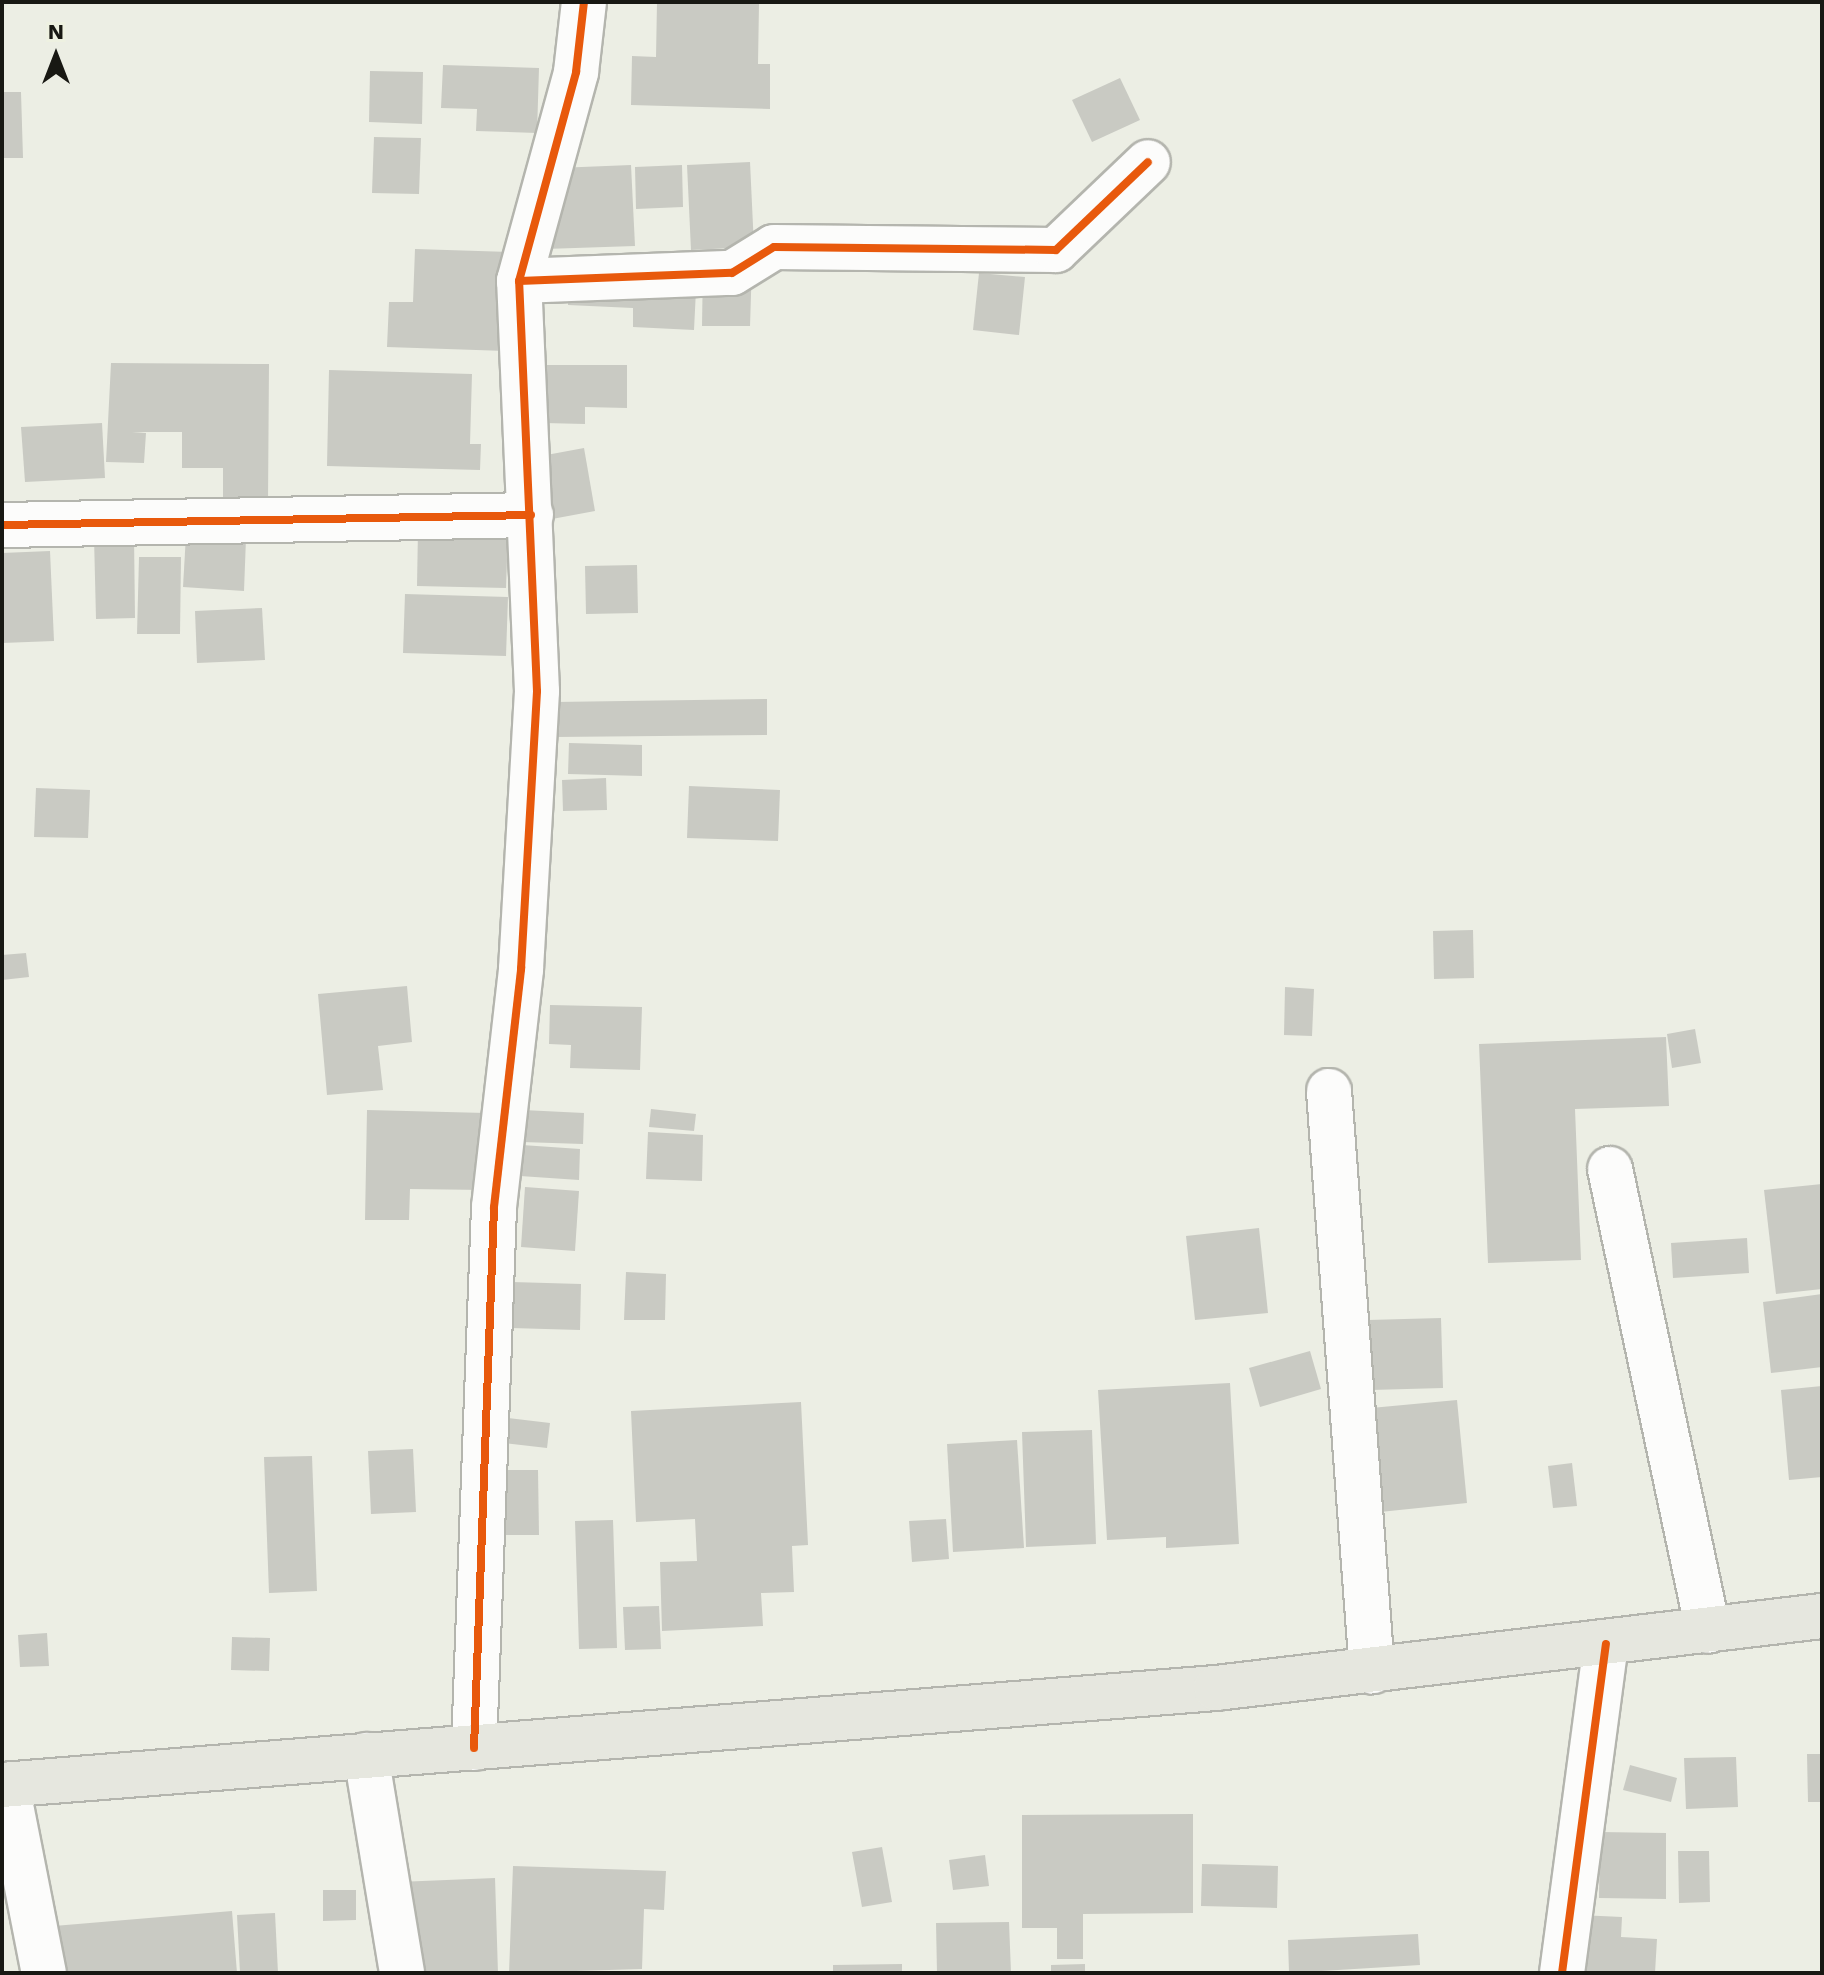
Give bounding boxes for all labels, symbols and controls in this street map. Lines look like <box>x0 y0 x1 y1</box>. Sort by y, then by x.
north arrow <box>16 16 96 96</box>
text: N <box>48 19 64 44</box>

